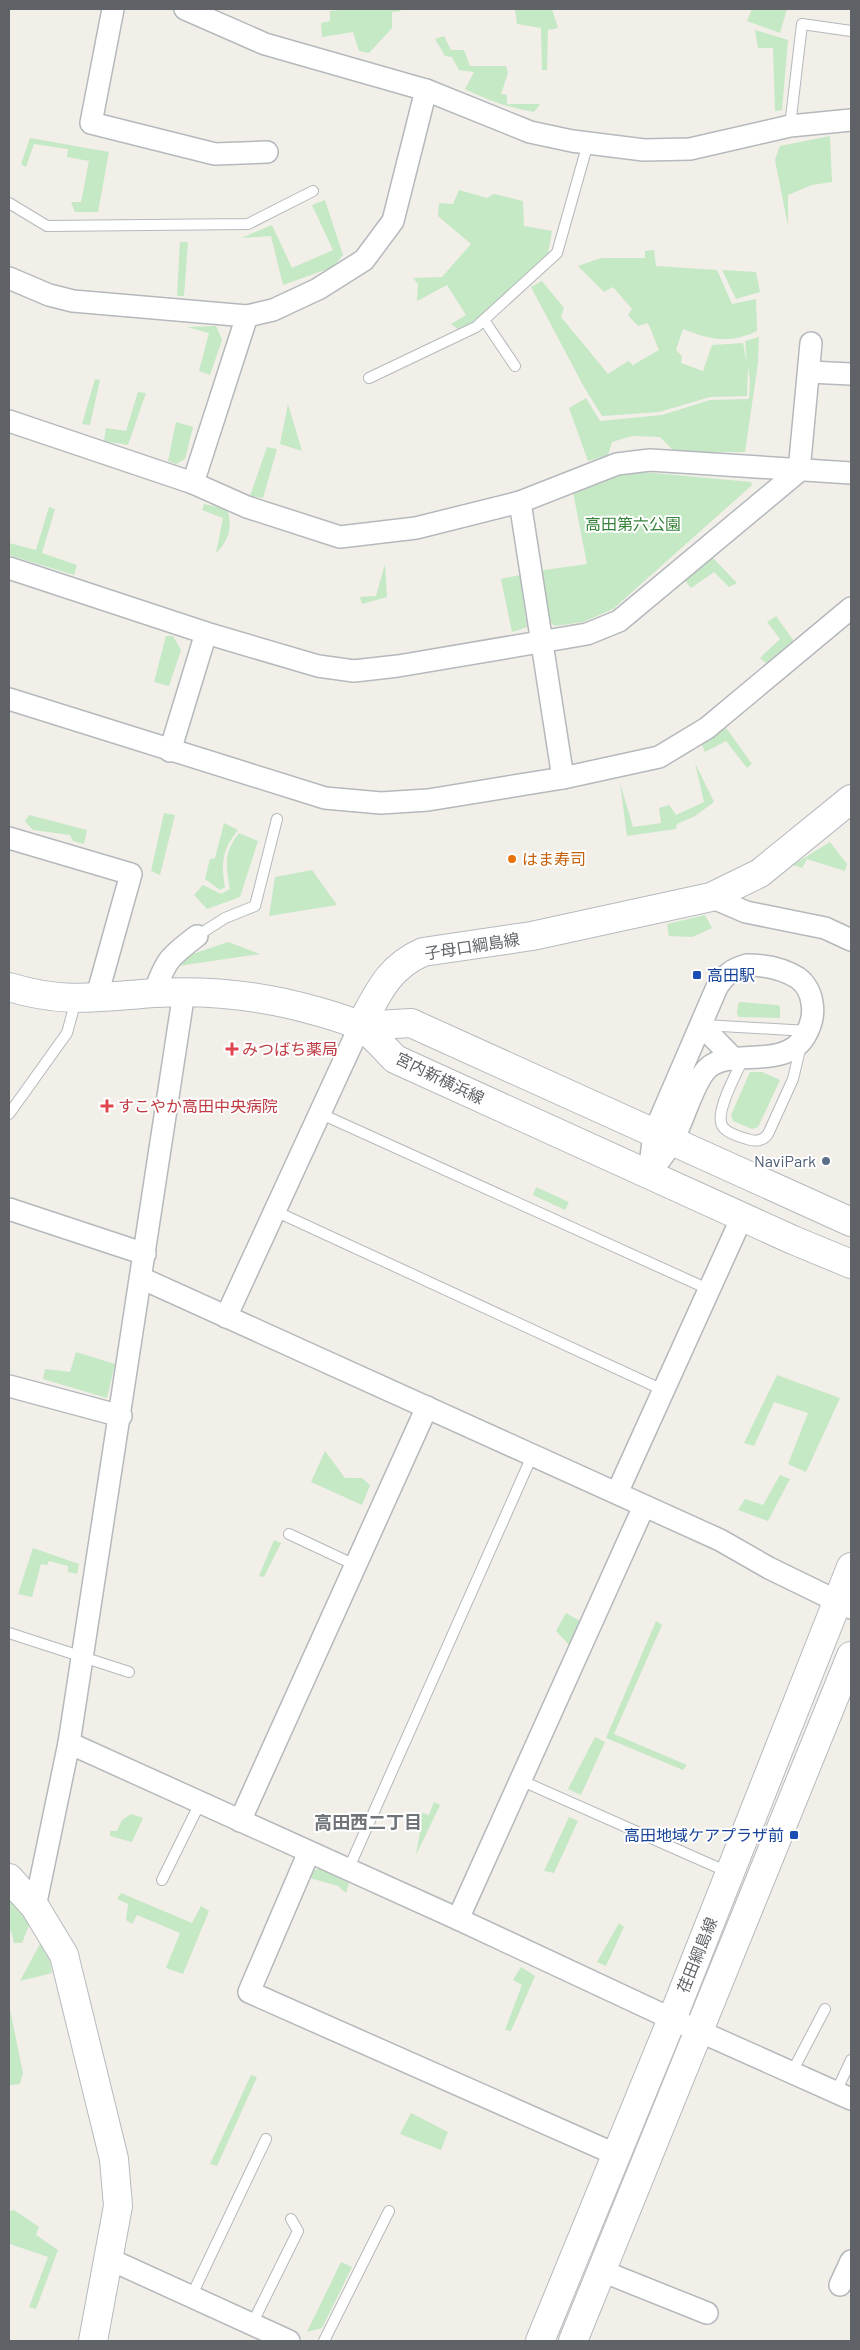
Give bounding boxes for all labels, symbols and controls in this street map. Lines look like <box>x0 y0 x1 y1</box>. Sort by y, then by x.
park label: 高田第六公園 <box>585 514 681 533</box>
place label: はま寿司 <box>522 849 586 868</box>
marker: はま寿司 <box>506 853 518 865</box>
street label: 子母口綱島線 <box>423 929 521 962</box>
place label: 高田駅 <box>707 965 755 984</box>
marker: 高田駅 <box>691 969 703 981</box>
place label: みつばち薬局 <box>242 1039 338 1058</box>
marker: みつばち薬局 <box>226 1043 238 1055</box>
street label: 宮内新横浜線 <box>393 1048 488 1107</box>
place label: すこやか高田中央病院 <box>118 1096 278 1115</box>
marker: すこやか高田中央病院 <box>100 1099 114 1113</box>
place label: NaviPark <box>754 1151 816 1170</box>
marker: NaviPark <box>820 1155 832 1167</box>
district label: 高田西二丁目 <box>314 1811 422 1833</box>
place label: 高田地域ケアプラザ前 <box>624 1825 784 1844</box>
marker: 高田地域ケアプラザ前 <box>788 1829 800 1841</box>
street label: 荏田綱島線 <box>673 1914 720 1995</box>

